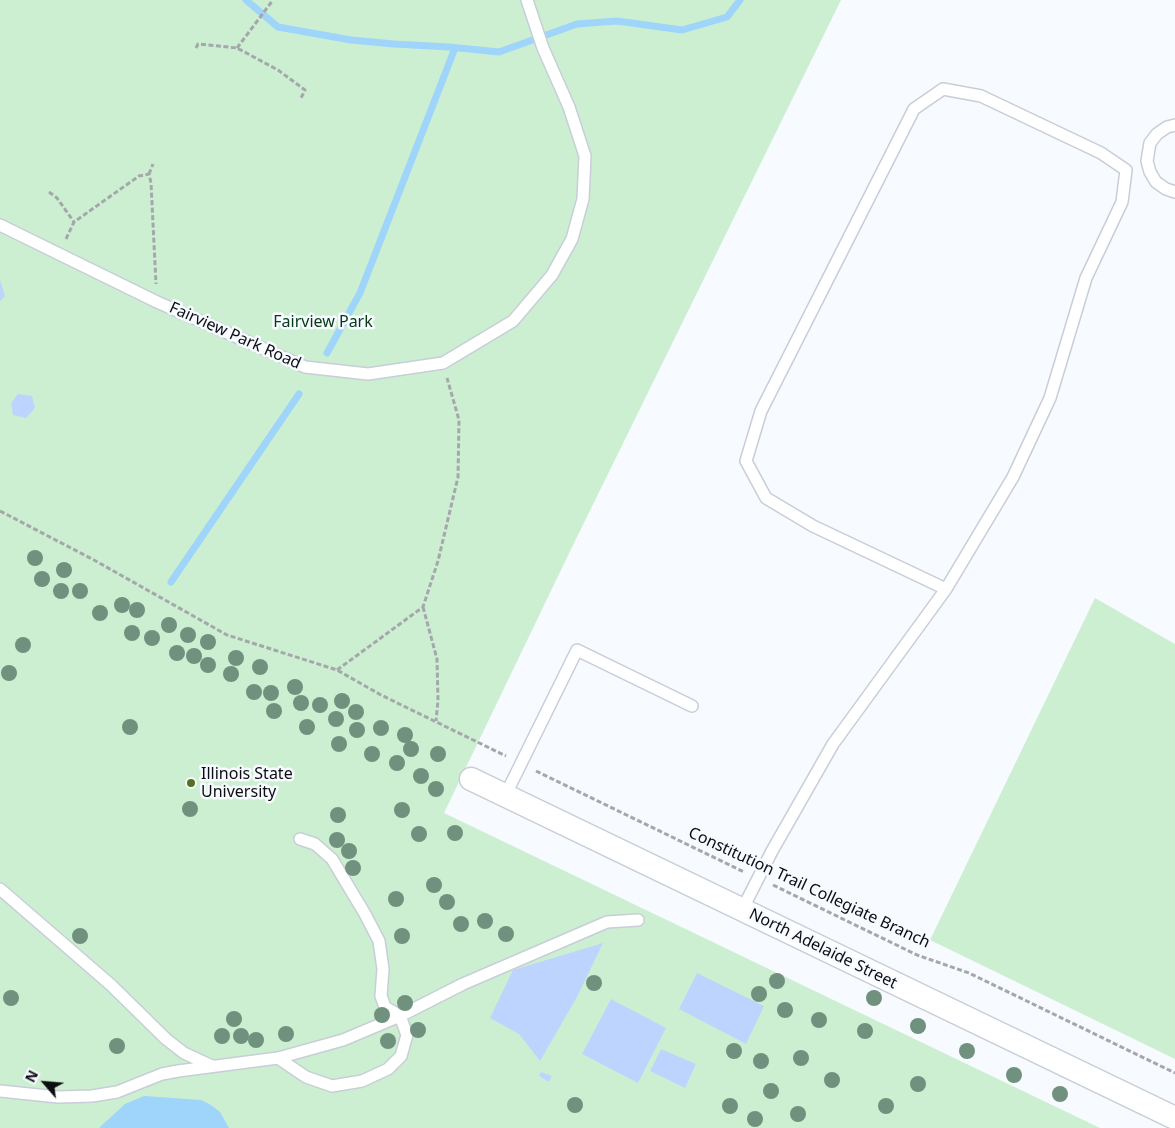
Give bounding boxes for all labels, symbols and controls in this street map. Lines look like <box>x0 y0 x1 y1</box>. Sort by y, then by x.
street label: Fairview Park Road <box>166 298 304 374</box>
park label: Fairview Park <box>273 312 373 332</box>
place label: Illinois State University <box>201 764 293 802</box>
marker: Illinois State University <box>185 777 197 789</box>
street label: Constitution Trail Collegiate Branch <box>685 823 933 953</box>
street label: North Adelaide Street <box>746 905 900 993</box>
north arrow <box>20 1058 70 1108</box>
text: N <box>20 1067 42 1085</box>

